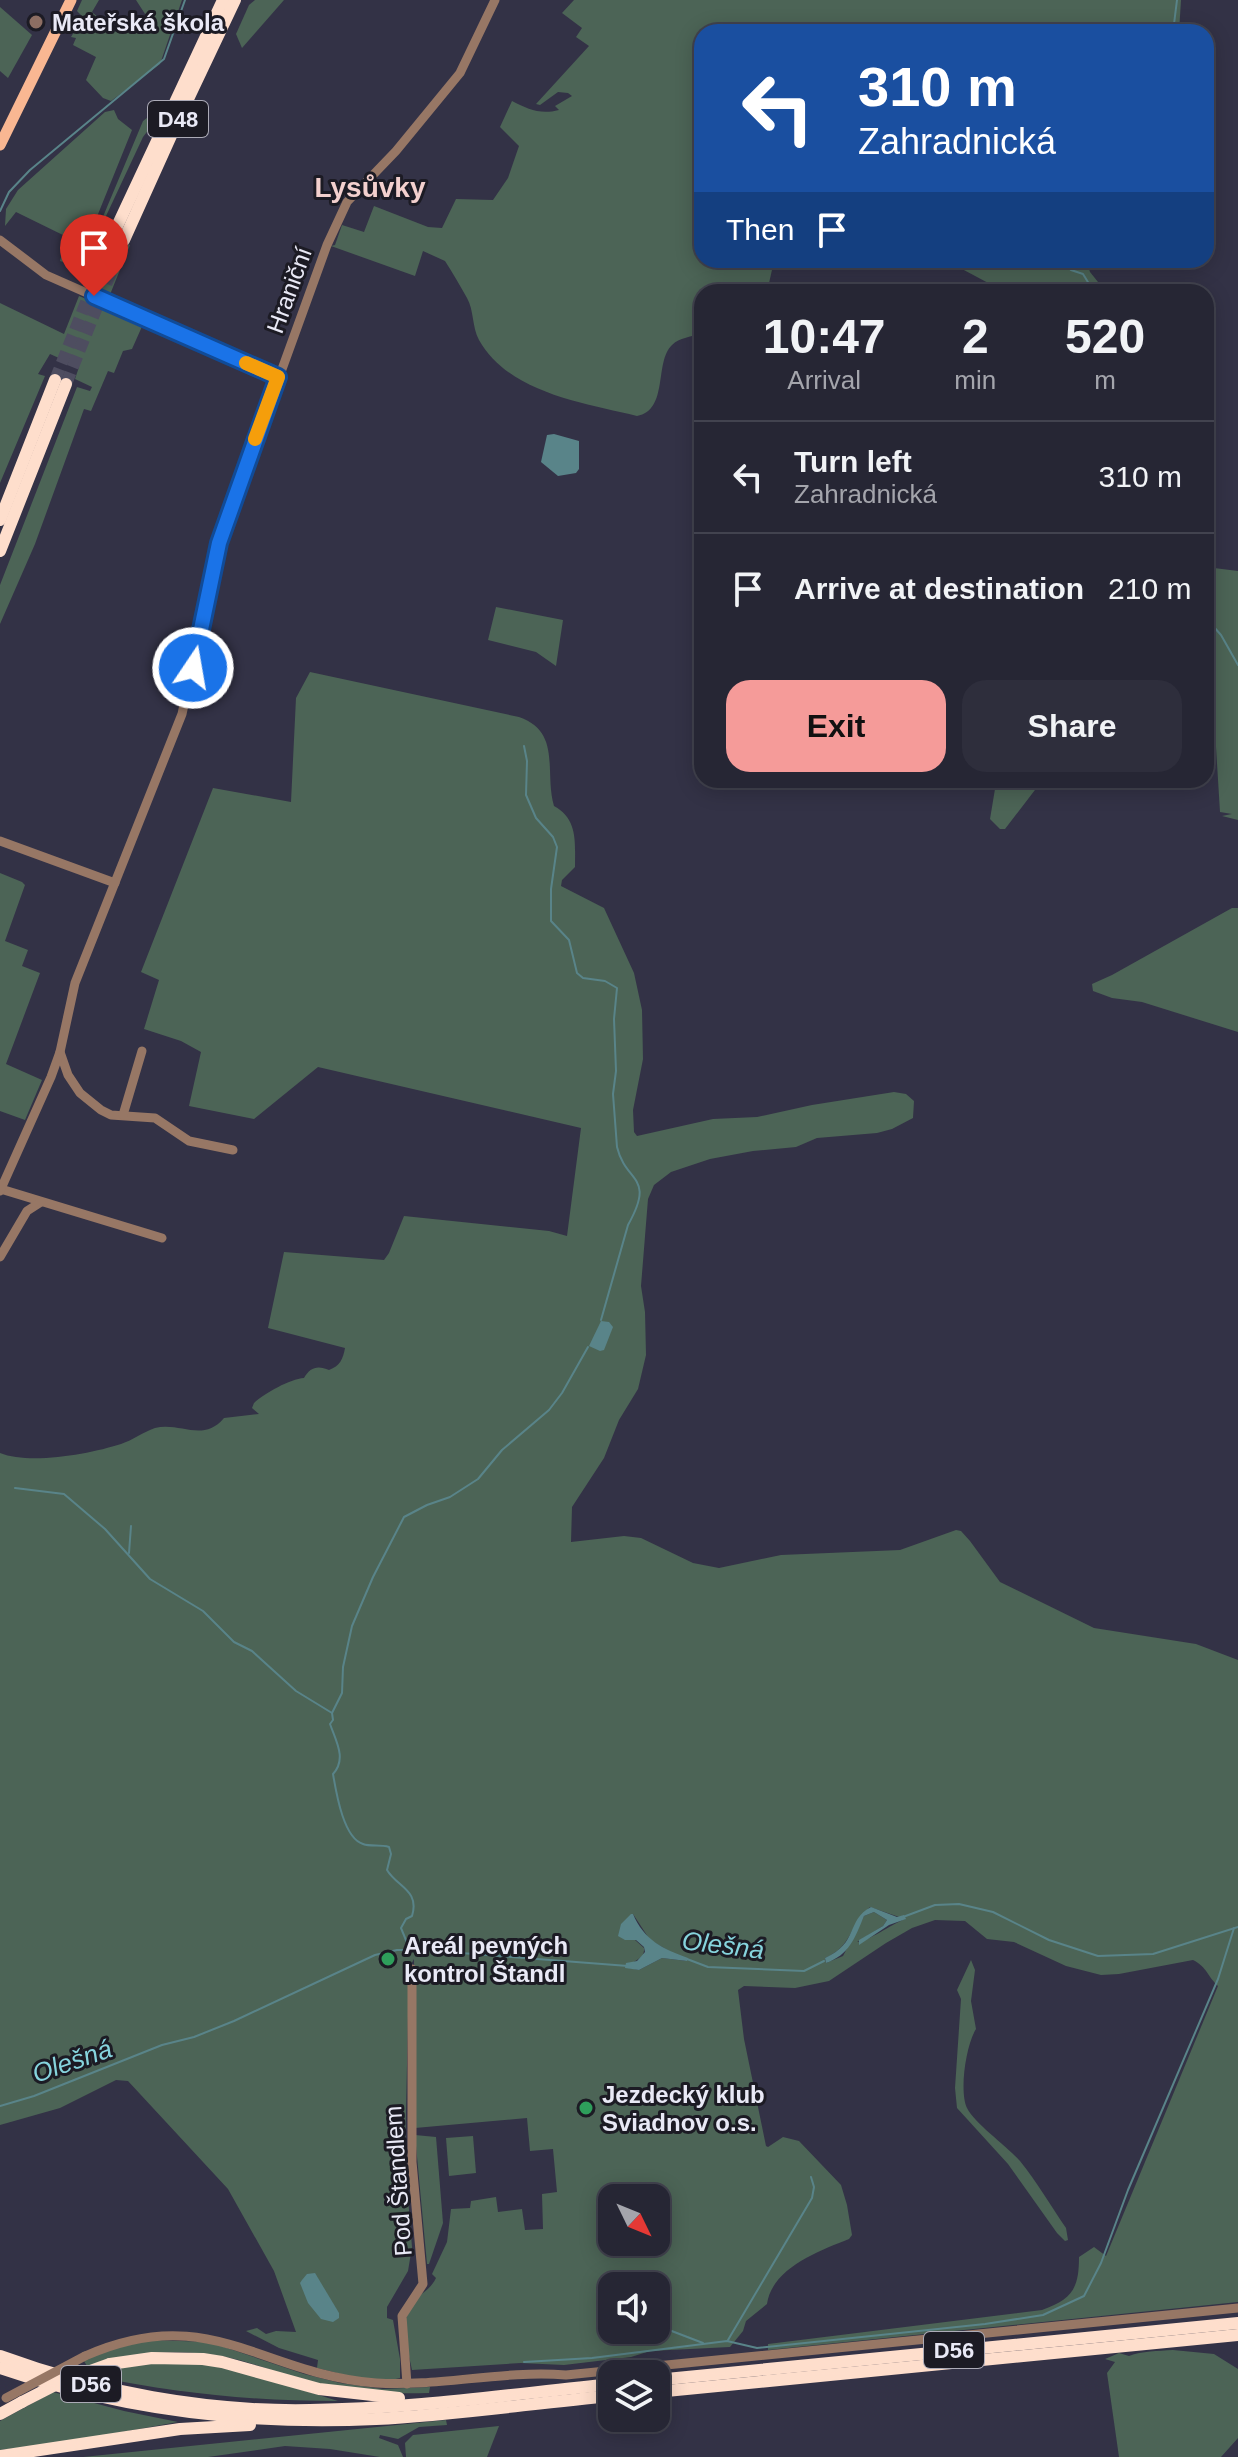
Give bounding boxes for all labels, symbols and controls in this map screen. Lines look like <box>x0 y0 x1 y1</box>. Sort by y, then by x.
place label: Mateřská škola <box>52 9 225 36</box>
marker: Mateřská škola <box>27 13 45 31</box>
text: 310 m <box>858 55 1017 118</box>
icon: left <box>726 56 830 160</box>
road number: D48 <box>148 101 208 137</box>
text: Zahradnická <box>858 121 1056 162</box>
district label: Lysůvky <box>314 172 426 203</box>
icon: arrive <box>810 208 854 252</box>
text: Then <box>726 213 794 246</box>
pin <box>60 214 128 296</box>
icon: arrive <box>72 226 116 270</box>
street label: Hraniční <box>261 243 317 337</box>
text: 10:47 <box>763 310 886 363</box>
text: 2 <box>962 310 989 363</box>
text: 520 <box>1065 310 1145 363</box>
text: Arrival <box>787 365 861 395</box>
text: min <box>954 365 996 395</box>
text: m <box>1094 365 1116 395</box>
text: Turn left <box>794 445 912 478</box>
icon: left <box>726 455 770 499</box>
text: 310 m <box>1099 460 1182 493</box>
text: Zahradnická <box>794 479 937 509</box>
icon: arrive <box>726 567 770 611</box>
text: Arrive at destination <box>794 572 1084 605</box>
text: 210 m <box>1108 572 1191 605</box>
position arrow <box>151 626 235 710</box>
button: Exit <box>726 680 946 772</box>
button: Share <box>962 680 1182 772</box>
water label: Olešná <box>680 1925 766 1965</box>
place label: Areál pevných kontrol Štandl <box>404 1932 568 1987</box>
marker: Areál pevných kontrol Štandl <box>379 1950 397 1968</box>
water label: Olešná <box>28 2033 116 2089</box>
place label: Jezdecký klub Sviadnov o.s. <box>602 2081 765 2136</box>
marker: Jezdecký klub Sviadnov o.s. <box>577 2099 595 2117</box>
street label: Pod Štandlem <box>379 2105 417 2257</box>
north arrow <box>598 2184 670 2256</box>
map controls <box>598 2184 670 2432</box>
button: sound <box>598 2272 670 2344</box>
road number: D56 <box>924 2332 984 2368</box>
button: layers <box>598 2360 670 2432</box>
road number: D56 <box>61 2366 121 2402</box>

